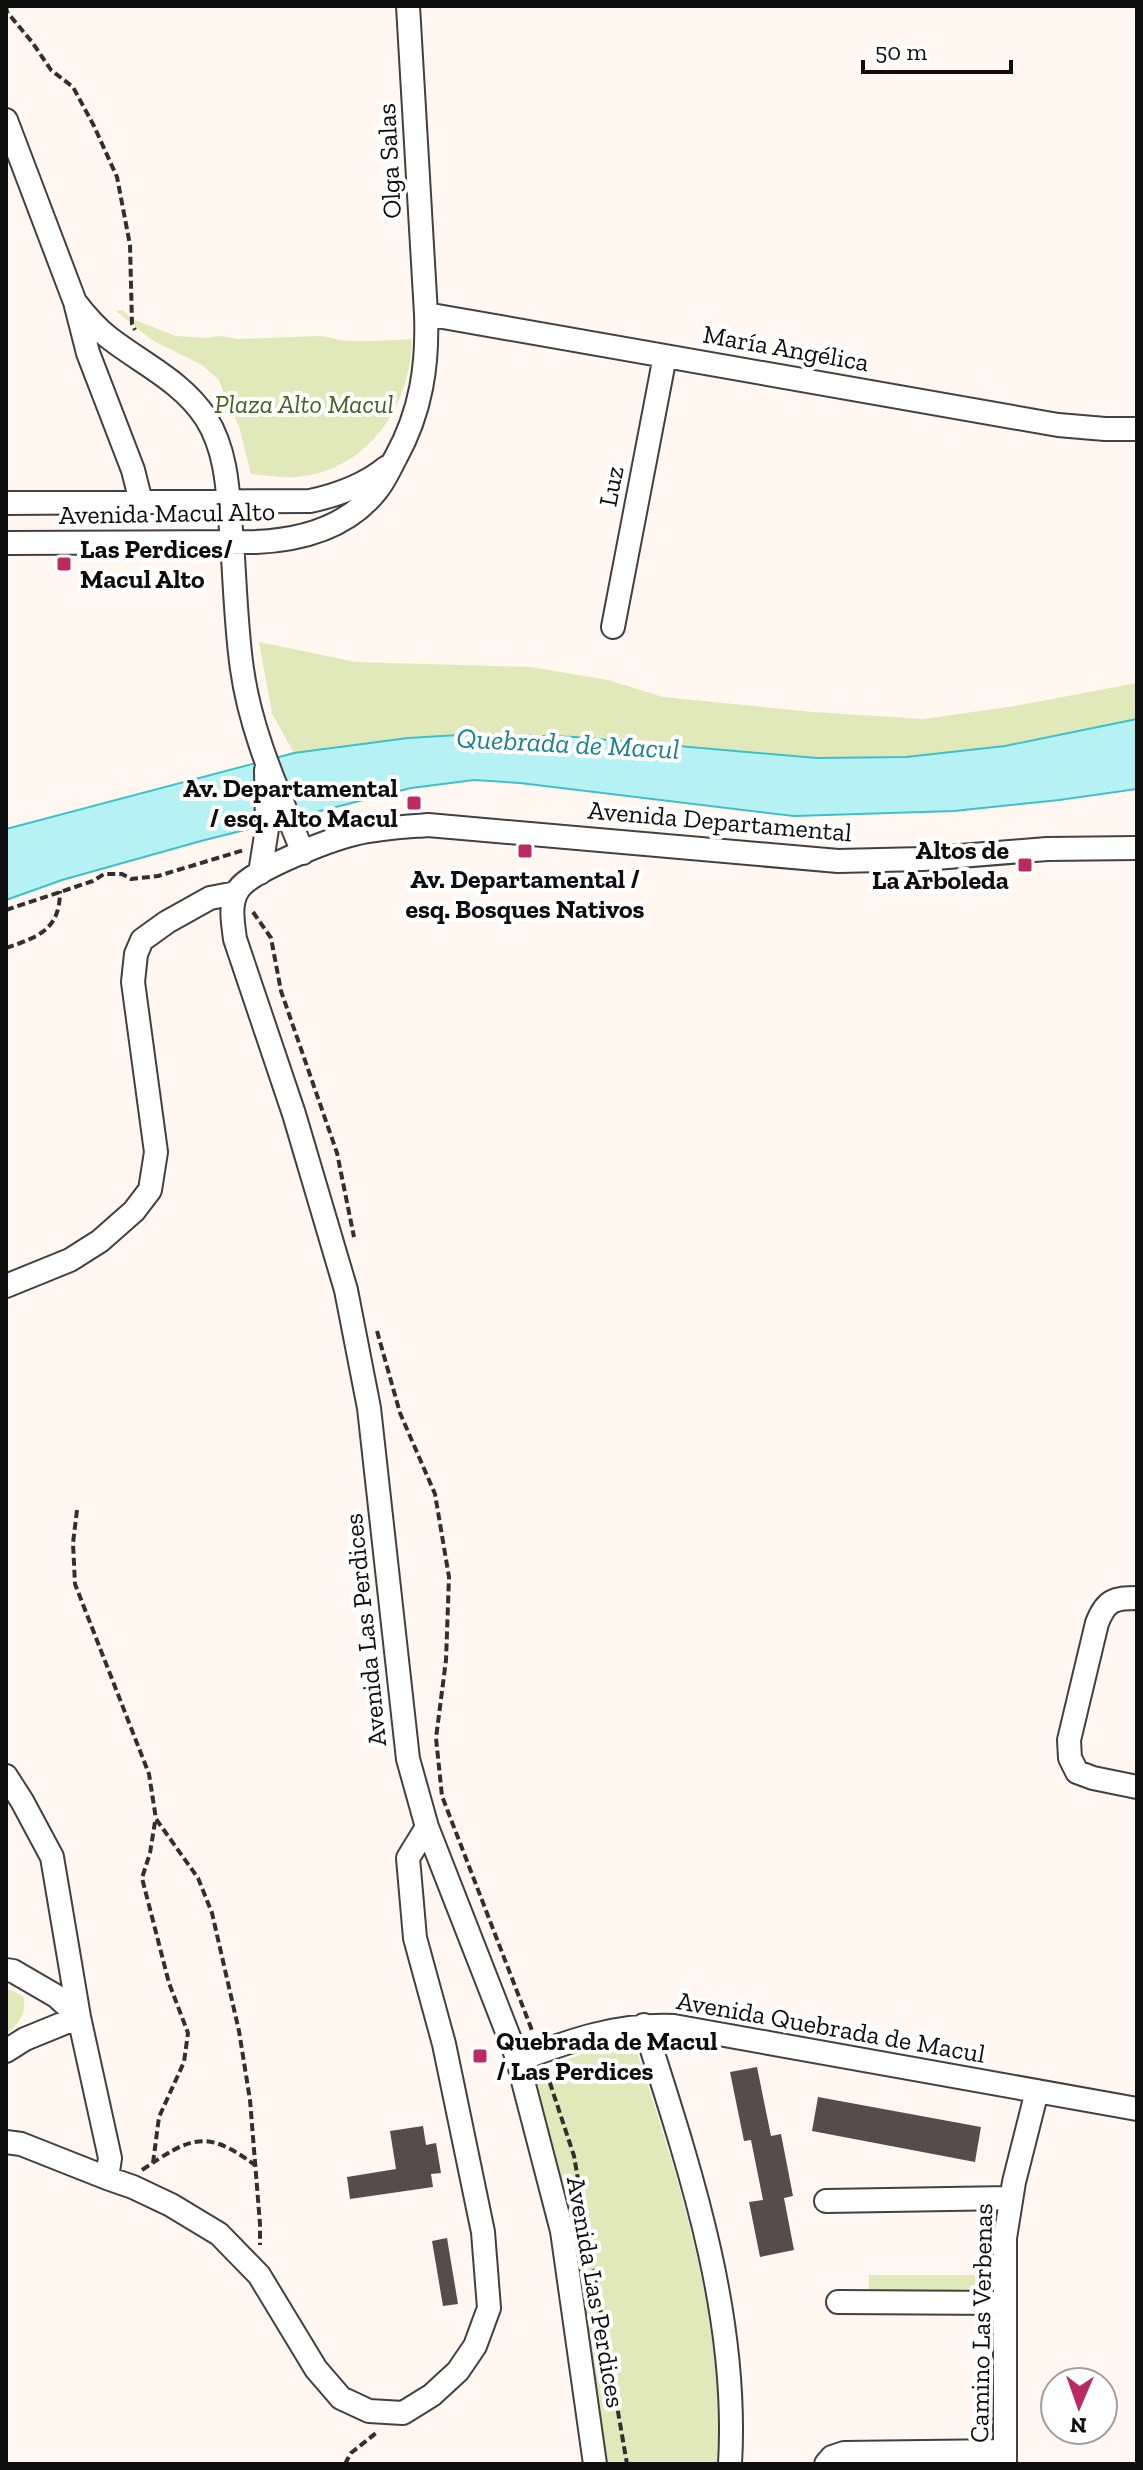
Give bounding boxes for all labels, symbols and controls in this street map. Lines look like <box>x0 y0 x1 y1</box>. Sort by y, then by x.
scale bar <box>863 24 1011 74</box>
text: 50 m <box>875 37 928 66</box>
street label: Olga Salas <box>370 102 408 220</box>
street label: María Angélica <box>700 318 872 378</box>
park label: Plaza Alto Macul <box>214 388 394 420</box>
street label: Luz <box>591 463 631 509</box>
street label: Avenida Macul Alto <box>59 495 275 531</box>
place label: Las Perdices/ Macul Alto <box>80 533 233 595</box>
marker: Las Perdices/ Macul Alto <box>55 555 73 573</box>
water label: Quebrada de Macul <box>456 721 680 766</box>
place label: Av. Departamental / esq. Alto Macul <box>183 772 398 834</box>
marker: Av. Departamental / esq. Alto Macul <box>405 794 423 812</box>
street label: Avenida Departamental <box>587 794 853 848</box>
place label: Altos de La Arboleda <box>872 834 1009 896</box>
marker: Av. Departamental / esq. Bosques Nativos <box>516 842 534 860</box>
marker: Altos de La Arboleda <box>1016 856 1034 874</box>
place label: Av. Departamental / esq. Bosques Nativos <box>405 863 645 925</box>
street label: Avenida Las Perdices <box>337 1512 393 1748</box>
street label: Avenida Quebrada de Macul <box>674 1984 988 2070</box>
place label: Quebrada de Macul / Las Perdices <box>496 2025 718 2087</box>
marker: Quebrada de Macul / Las Perdices <box>471 2047 489 2065</box>
street label: Avenida Las Perdices <box>560 2174 632 2410</box>
street label: Camino Las Verbenas <box>963 2203 999 2443</box>
north arrow <box>1039 2366 1119 2446</box>
text: N <box>1069 2412 1087 2439</box>

